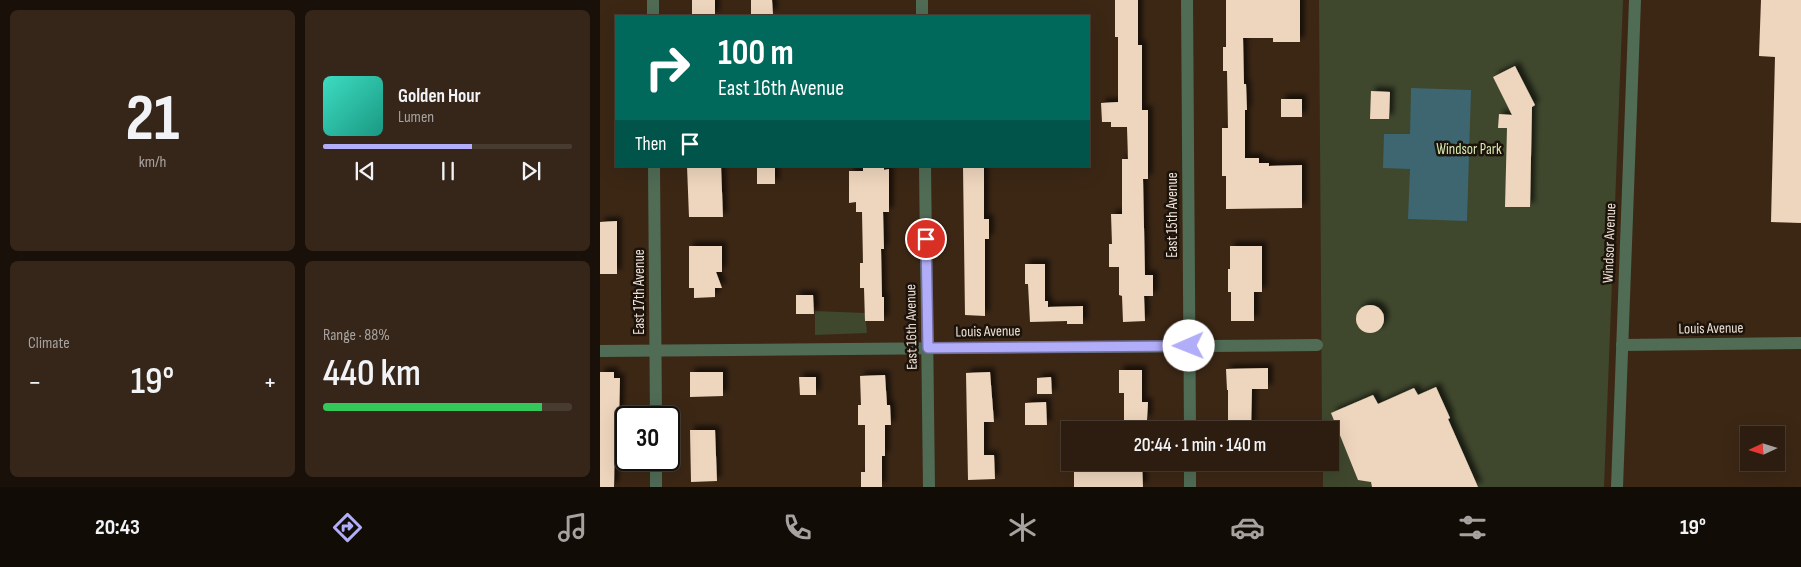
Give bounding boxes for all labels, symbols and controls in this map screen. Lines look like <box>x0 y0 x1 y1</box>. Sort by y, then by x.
text: 100 m <box>718 32 794 75</box>
icon: right <box>635 35 700 100</box>
text: East 16th Avenue <box>718 75 844 102</box>
text: 21 <box>125 81 180 159</box>
text: Golden Hour <box>398 85 481 108</box>
text: Lumen <box>398 108 434 127</box>
icon: arrive <box>676 130 704 158</box>
text: Then <box>635 133 666 156</box>
park label: Windsor Park <box>1436 140 1502 159</box>
text: km/h <box>139 153 166 172</box>
icon: previous <box>351 157 379 185</box>
icon: pause <box>434 157 462 185</box>
icon: next <box>517 157 545 185</box>
street label: East 15th Avenue <box>1163 172 1182 258</box>
street label: Windsor Avenue <box>1599 203 1620 283</box>
pin <box>905 218 947 260</box>
icon: arrive <box>912 225 940 253</box>
street label: East 17th Avenue <box>630 249 649 335</box>
street label: East 16th Avenue <box>901 284 922 370</box>
street label: Louis Avenue <box>1678 318 1744 339</box>
position arrow <box>1162 319 1214 371</box>
street label: Louis Avenue <box>955 321 1021 342</box>
text: Range · 88% <box>323 326 390 345</box>
text: Climate <box>28 334 70 353</box>
text: 440 km <box>323 351 421 396</box>
text: 19° <box>131 359 174 404</box>
text: − <box>28 366 42 399</box>
text: + <box>263 366 277 399</box>
speed limit sign: 30 <box>615 406 680 471</box>
north arrow <box>1740 426 1785 471</box>
map controls <box>1740 426 1785 471</box>
text: 20:44 · 1 min · 140 m <box>1134 434 1266 457</box>
icon: directions <box>330 510 365 545</box>
icon: music <box>555 510 590 545</box>
icon: phone <box>780 510 815 545</box>
icon: climate <box>1005 510 1040 545</box>
icon: car <box>1230 510 1265 545</box>
icon: filters <box>1455 510 1490 545</box>
text: 20:43 <box>95 514 140 541</box>
text: 19° <box>1680 514 1706 541</box>

